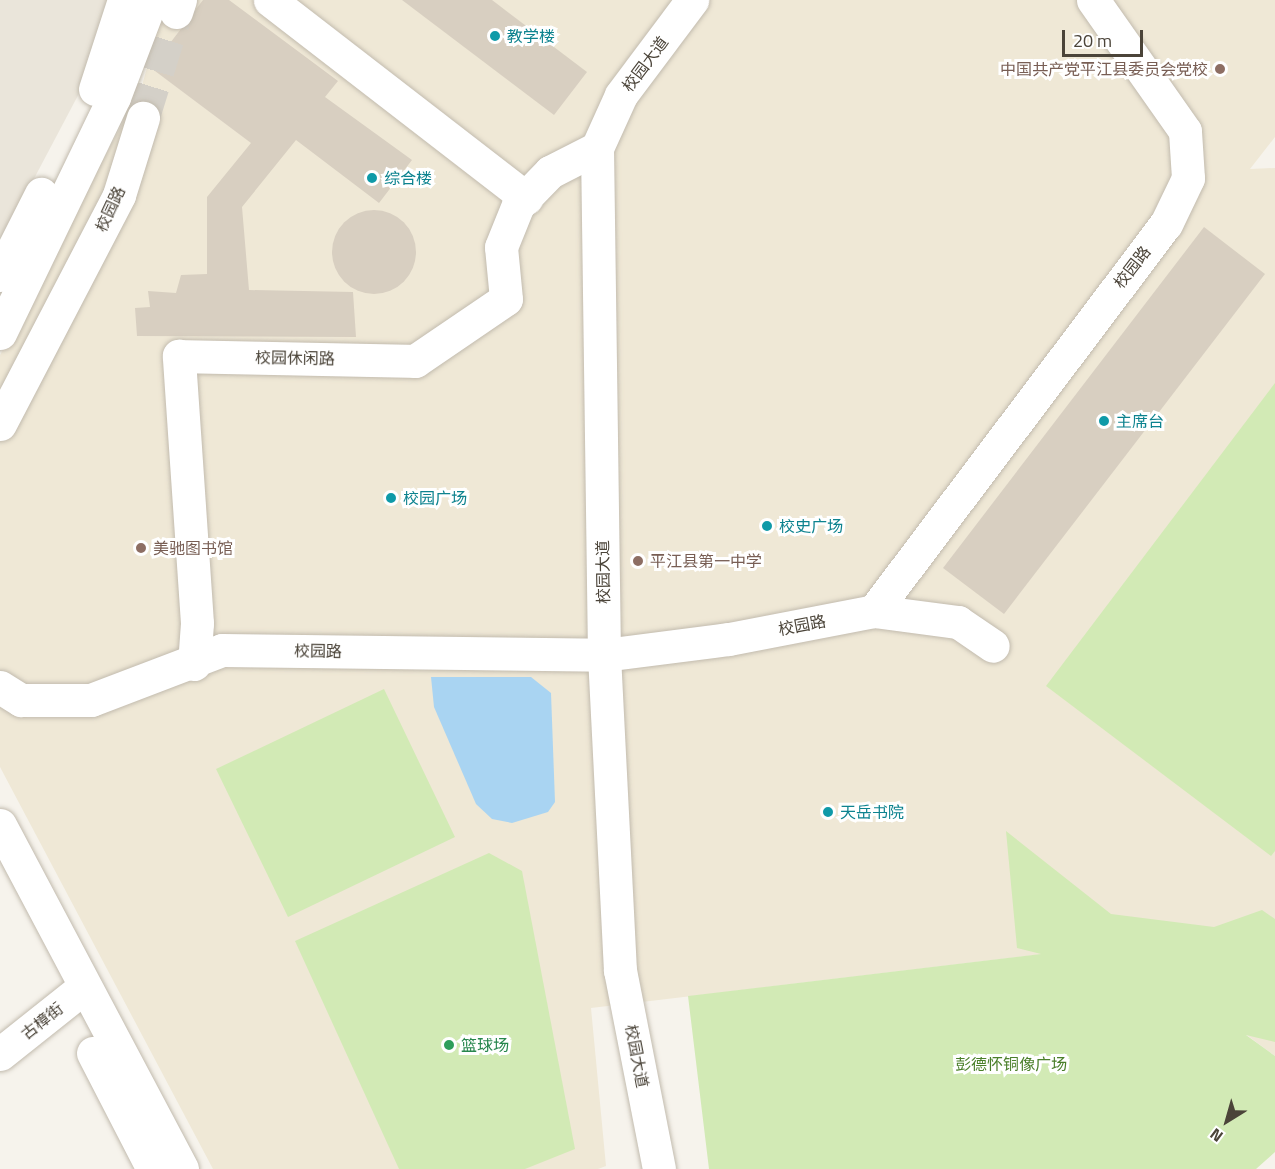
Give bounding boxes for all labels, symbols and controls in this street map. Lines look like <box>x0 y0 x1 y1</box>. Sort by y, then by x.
scale bar <box>1065 18 1146 56</box>
place label: 教学楼 <box>507 26 555 46</box>
text: 20 m <box>1073 27 1112 54</box>
marker: 教学楼 <box>488 29 502 43</box>
street label: 校园大道 <box>618 33 672 95</box>
place label: 中国共产党平江县委员会党校 <box>1000 59 1208 79</box>
marker: 中国共产党平江县委员会党校 <box>1213 62 1227 76</box>
place label: 综合楼 <box>384 168 432 188</box>
marker: 综合楼 <box>365 171 379 185</box>
street label: 校园路 <box>91 183 129 235</box>
street label: 校园路 <box>1110 242 1154 292</box>
street label: 校园休闲路 <box>255 348 335 368</box>
place label: 主席台 <box>1116 411 1164 431</box>
marker: 主席台 <box>1097 414 1111 428</box>
place label: 校园广场 <box>403 488 467 508</box>
marker: 校园广场 <box>384 491 398 505</box>
place label: 校史广场 <box>779 516 843 536</box>
marker: 校史广场 <box>760 519 774 533</box>
place label: 美驰图书馆 <box>153 538 233 558</box>
street label: 校园大道 <box>593 540 613 604</box>
marker: 美驰图书馆 <box>134 541 148 555</box>
place label: 平江县第一中学 <box>650 551 762 571</box>
marker: 平江县第一中学 <box>631 554 645 568</box>
street label: 校园路 <box>777 611 827 639</box>
street label: 校园路 <box>294 641 342 661</box>
place label: 天岳书院 <box>840 802 904 822</box>
marker: 天岳书院 <box>821 805 835 819</box>
street label: 古樟街 <box>17 999 67 1043</box>
street label: 校园大道 <box>621 1023 653 1089</box>
place label: 篮球场 <box>461 1035 509 1055</box>
marker: 篮球场 <box>442 1038 456 1052</box>
park label: 彭德怀铜像广场 <box>955 1054 1067 1074</box>
north arrow <box>1197 1091 1257 1151</box>
text: N <box>1205 1122 1228 1148</box>

